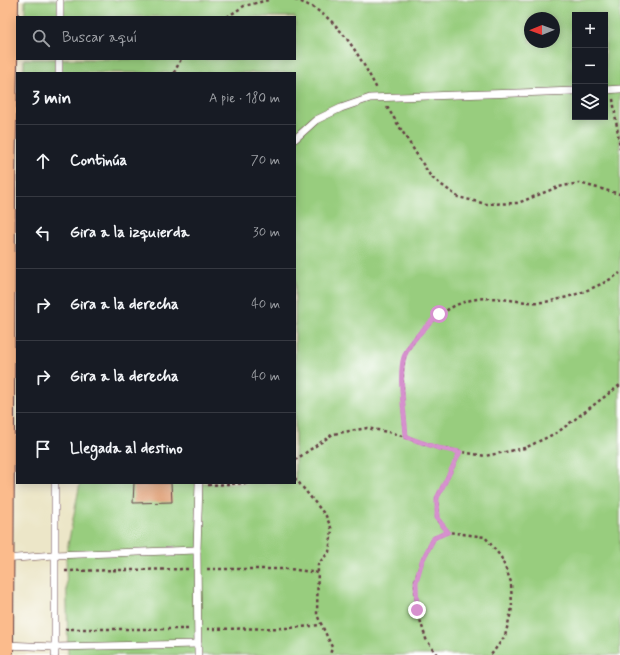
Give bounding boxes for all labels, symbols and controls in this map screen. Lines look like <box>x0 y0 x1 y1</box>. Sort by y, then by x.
north arrow <box>524 12 560 48</box>
map controls <box>572 12 608 120</box>
button: + <box>572 12 608 48</box>
search box <box>16 16 296 60</box>
icon: search <box>30 27 52 49</box>
text: Buscar aquí <box>62 28 137 48</box>
button: − <box>572 48 608 84</box>
button: layers <box>572 84 608 120</box>
text: 3 min <box>32 87 71 109</box>
text: A pie · 180 m <box>209 90 280 107</box>
icon: ahead <box>32 150 54 172</box>
text: Continúa <box>70 151 127 171</box>
text: 70 m <box>251 152 280 169</box>
icon: left <box>32 222 54 244</box>
text: Gira a la izquierda <box>70 223 189 243</box>
text: 30 m <box>253 224 280 241</box>
icon: right <box>32 294 54 316</box>
text: Gira a la derecha <box>70 295 179 315</box>
text: 40 m <box>251 296 280 313</box>
route start <box>430 305 448 323</box>
icon: right <box>32 366 54 388</box>
text: Gira a la derecha <box>70 367 179 387</box>
text: 40 m <box>251 368 280 385</box>
icon: arrive <box>32 438 54 460</box>
text: Llegada al destino <box>70 439 183 459</box>
route end <box>408 601 426 619</box>

